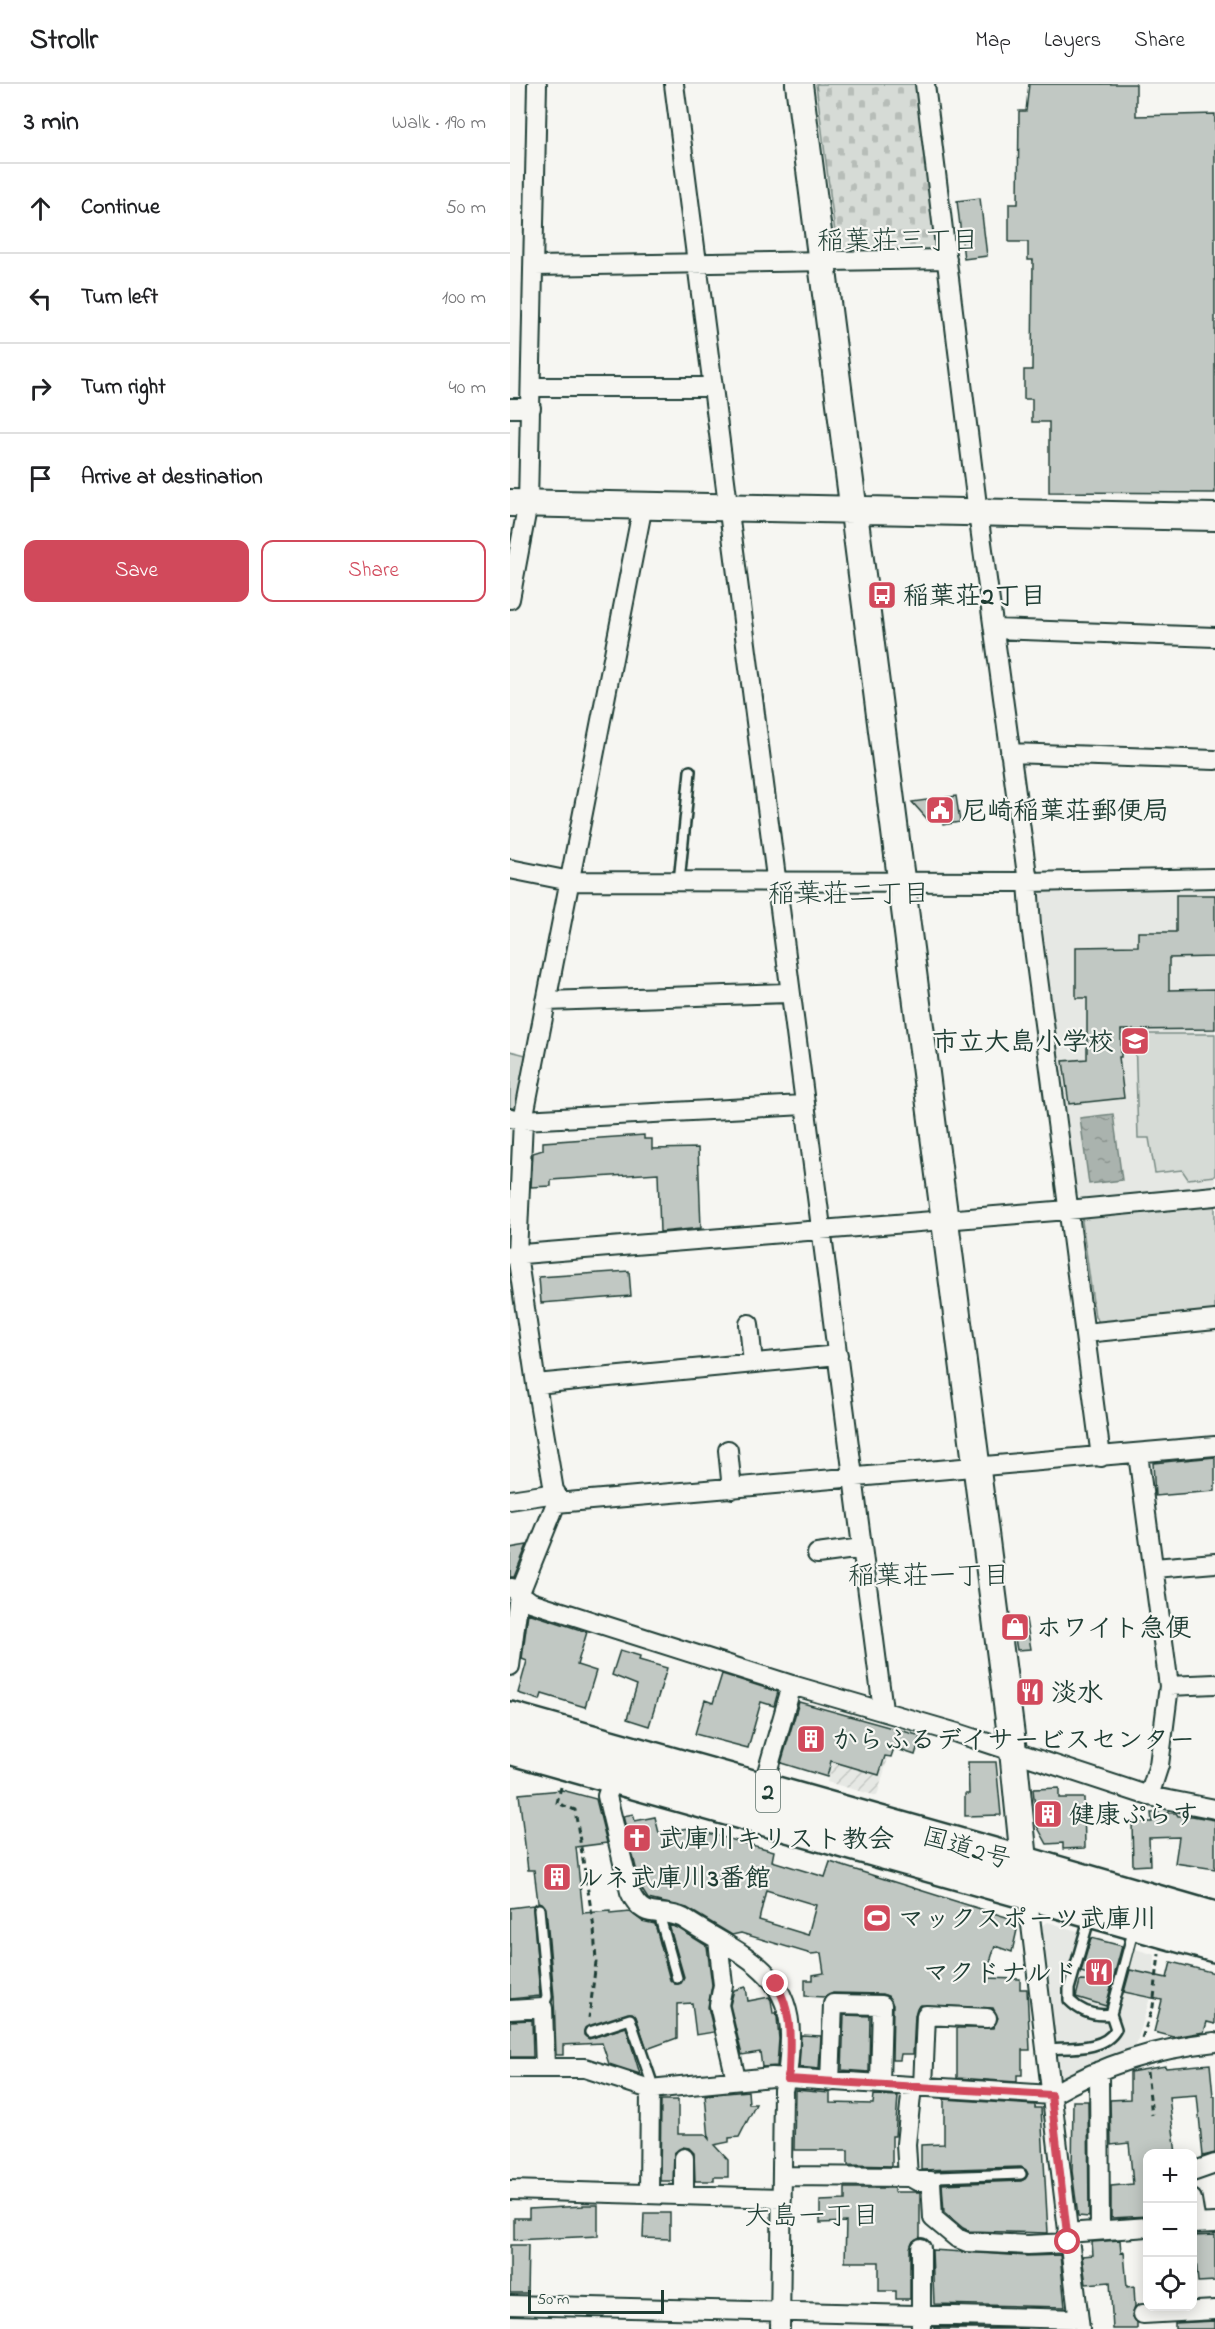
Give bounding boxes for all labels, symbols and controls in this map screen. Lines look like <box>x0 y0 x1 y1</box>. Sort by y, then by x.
text: Strollr <box>30 21 98 62</box>
text: Map <box>975 26 1011 56</box>
text: Layers <box>1044 26 1101 56</box>
text: Share <box>1134 26 1185 56</box>
text: 3 min <box>24 104 79 142</box>
text: Walk · 190 m <box>392 109 486 138</box>
icon: ahead <box>24 192 57 225</box>
text: Continue <box>81 192 160 224</box>
text: 50 m <box>445 194 486 223</box>
district label: 稲葉荘三丁目 <box>817 223 979 262</box>
icon: left <box>24 282 57 315</box>
text: Turn left <box>81 282 158 314</box>
text: 100 m <box>442 284 486 313</box>
icon: right <box>24 372 57 405</box>
text: Turn right <box>81 372 166 404</box>
text: 40 m <box>449 374 486 403</box>
icon: arrive <box>24 462 57 495</box>
text: Arrive at destination <box>81 462 263 494</box>
button: Save <box>24 540 249 602</box>
button: Share <box>261 540 486 602</box>
bus stop icon: 稲葉荘2丁目 <box>866 579 898 611</box>
place label: 稲葉荘2丁目 <box>903 579 1046 617</box>
public building icon: 尼崎稲葉荘郵便局 <box>924 794 956 826</box>
place label: 尼崎稲葉荘郵便局 <box>961 794 1169 832</box>
district label: 稲葉荘二丁目 <box>768 876 930 915</box>
place label: 市立大島小学校 <box>932 1025 1114 1063</box>
school or university icon: 市立大島小学校 <box>1119 1025 1151 1057</box>
district label: 稲葉荘一丁目 <box>848 1558 1010 1597</box>
shop icon: ホワイト急便 <box>999 1611 1031 1643</box>
place label: ホワイト急便 <box>1036 1611 1191 1649</box>
restaurant icon: 淡水 <box>1014 1676 1046 1708</box>
place label: 淡水 <box>1051 1676 1103 1714</box>
building icon: からふるデイサービスセンター <box>795 1723 827 1755</box>
place label: からふるデイサービスセンター <box>832 1723 1195 1761</box>
road number: 2 <box>756 1770 780 1812</box>
building icon: 健康ぷらす <box>1032 1798 1064 1830</box>
place label: 健康ぷらす <box>1069 1798 1198 1836</box>
street label: 国道2号 <box>917 1819 1015 1881</box>
church icon: 武庫川キリスト教会 <box>621 1822 653 1854</box>
place label: 武庫川キリスト教会 <box>658 1822 894 1860</box>
building icon: ルネ武庫川3番館 <box>541 1861 573 1893</box>
place label: ルネ武庫川3番館 <box>578 1861 771 1899</box>
sports icon: マックスポーツ武庫川 <box>861 1902 893 1934</box>
place label: マックスポーツ武庫川 <box>898 1902 1157 1940</box>
place label: マクドナルド <box>923 1956 1078 1994</box>
restaurant icon: マクドナルド <box>1083 1956 1115 1988</box>
route end <box>762 1970 788 1996</box>
map controls <box>1143 2149 1197 2311</box>
button: + <box>1143 2149 1197 2203</box>
district label: 大島一丁目 <box>745 2198 880 2237</box>
button: − <box>1143 2203 1197 2257</box>
route start <box>1054 2228 1080 2254</box>
button: locate <box>1143 2257 1197 2311</box>
scale bar <box>528 2287 664 2314</box>
text: 50 m <box>537 2288 569 2312</box>

